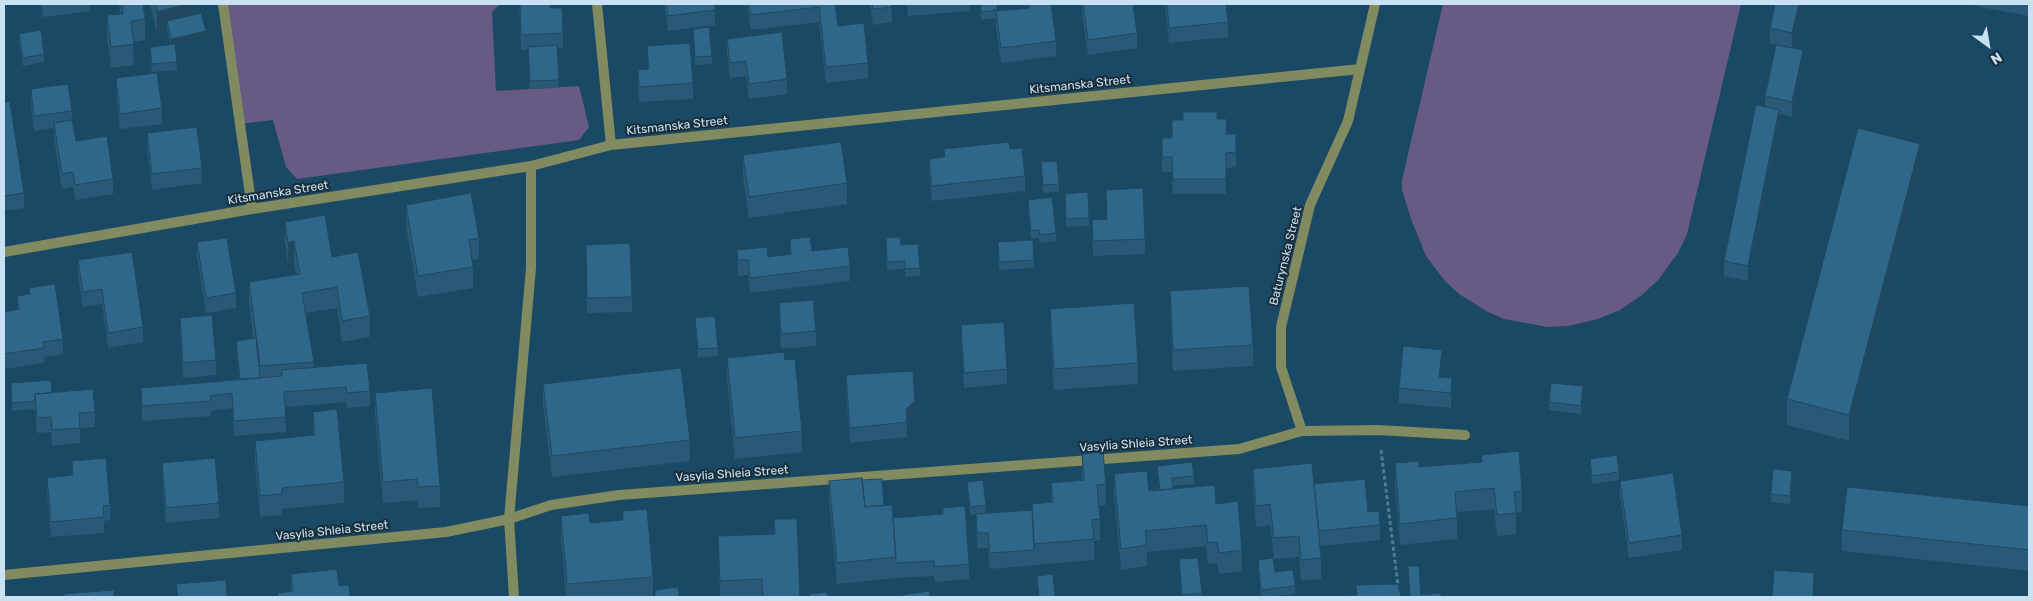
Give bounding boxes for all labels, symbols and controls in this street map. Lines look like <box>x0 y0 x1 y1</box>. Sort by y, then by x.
north arrow <box>1963 20 2013 70</box>
text: N <box>1987 48 2005 68</box>
street label: Kitsmanska Street <box>1029 73 1131 97</box>
street label: Kitsmanska Street <box>626 114 728 138</box>
street label: Kitsmanska Street <box>227 178 329 208</box>
street label: Baturynska Street <box>1267 205 1305 307</box>
street label: Vasylia Shleia Street <box>1079 433 1193 455</box>
street label: Vasylia Shleia Street <box>675 463 789 485</box>
street label: Vasylia Shleia Street <box>275 518 389 544</box>

